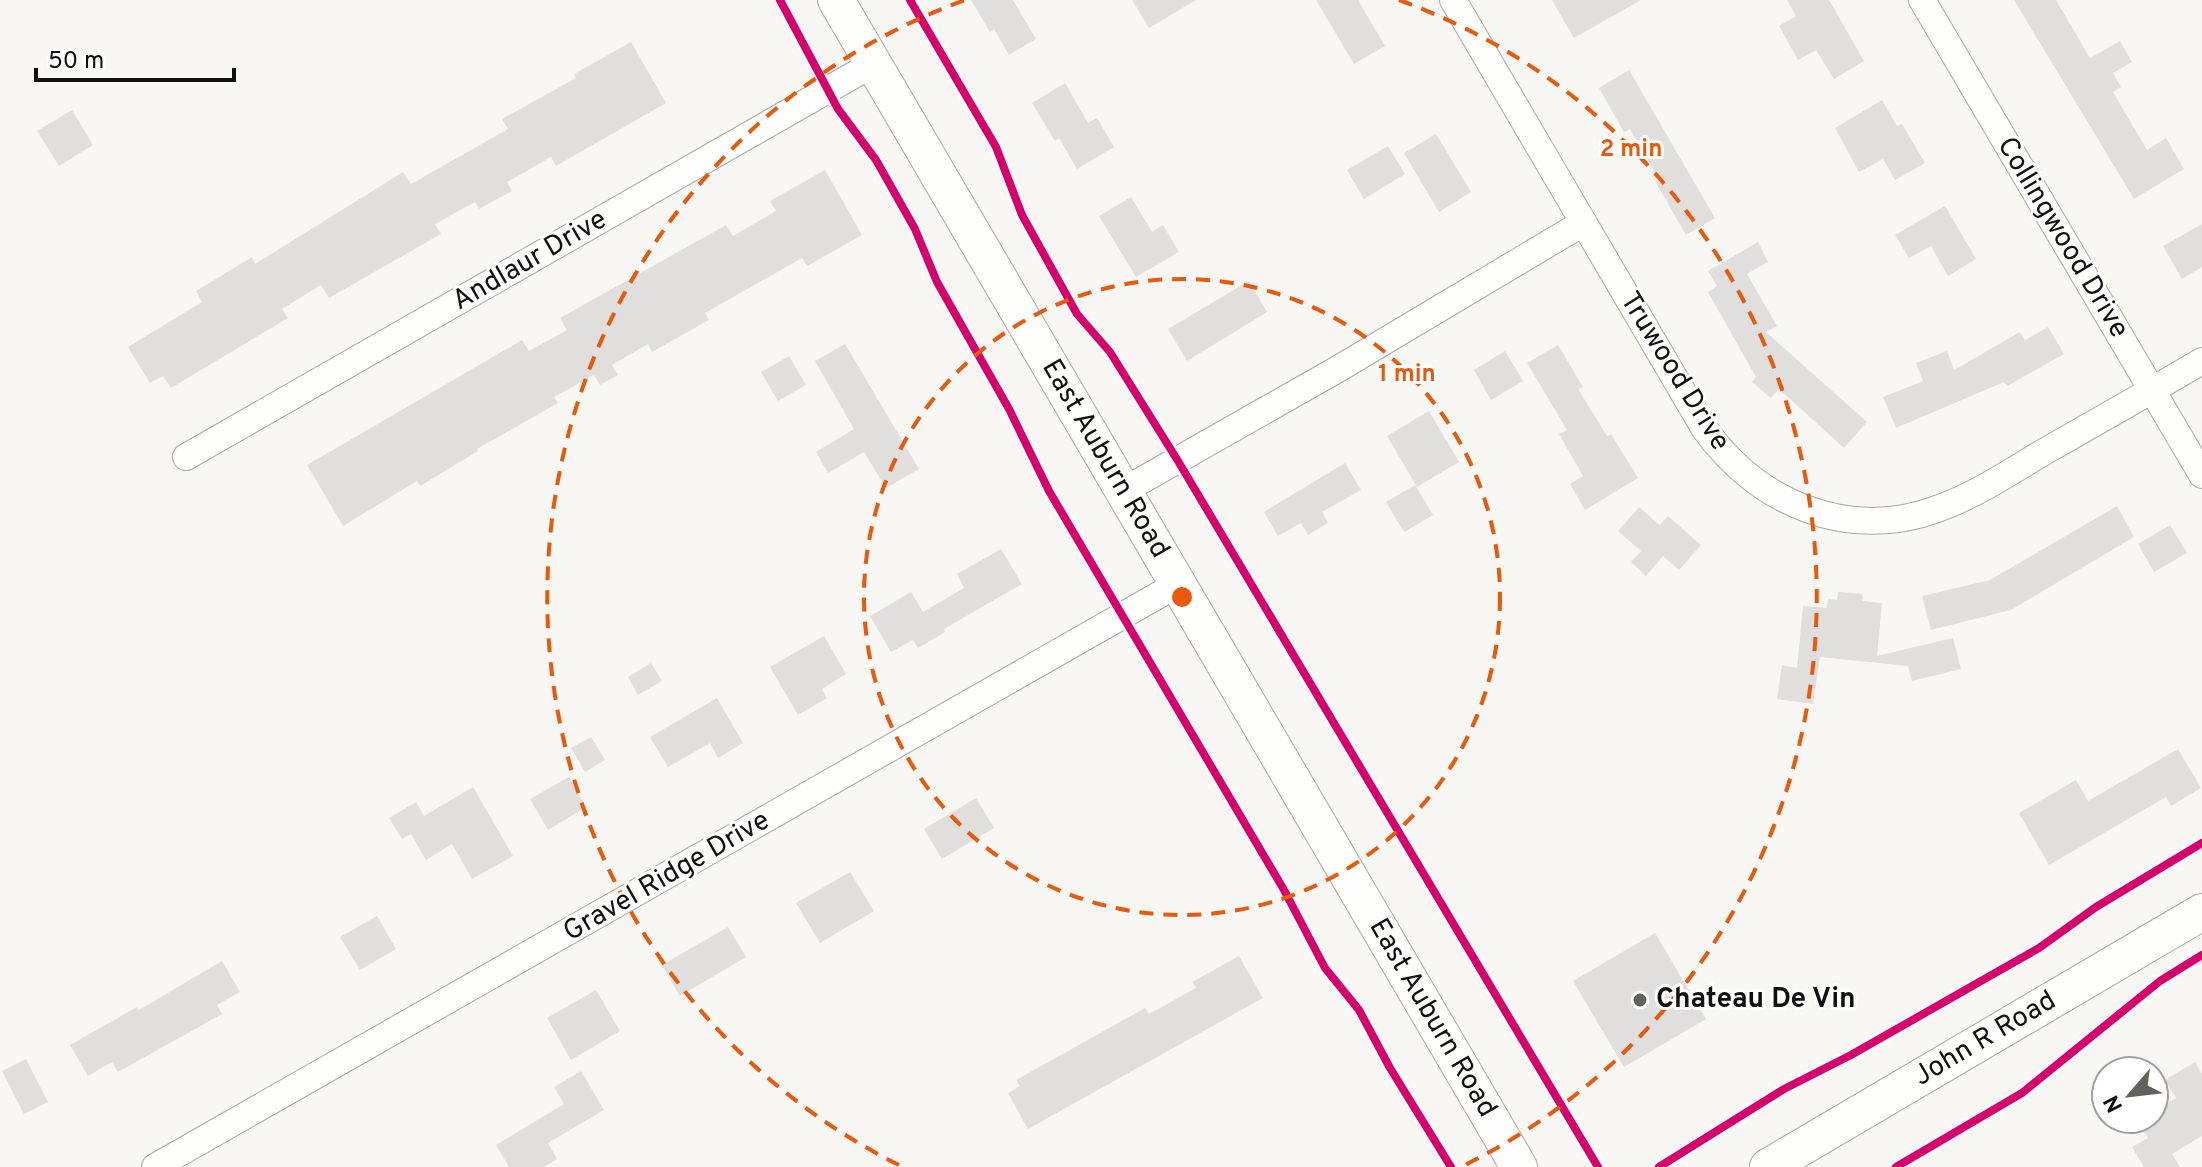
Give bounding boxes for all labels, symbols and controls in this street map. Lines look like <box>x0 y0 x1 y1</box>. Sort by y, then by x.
scale bar <box>36 32 234 82</box>
text: 50 m <box>48 47 104 77</box>
street label: Collingwood Drive <box>1988 131 2136 345</box>
text: 2 min <box>1600 135 1662 165</box>
street label: Andlaur Drive <box>446 202 614 320</box>
street label: Truwood Drive <box>1611 286 1737 458</box>
street label: East Auburn Road <box>1032 353 1177 565</box>
text: 1 min <box>1378 360 1436 390</box>
centre of rings <box>1168 583 1196 611</box>
street label: Gravel Ridge Drive <box>557 803 777 951</box>
street label: East Auburn Road <box>1360 912 1504 1124</box>
place label: Chateau De Vin <box>1656 982 1856 1018</box>
street label: John R Road <box>1907 983 2063 1095</box>
marker: Chateau De Vin <box>1631 991 1649 1009</box>
north arrow <box>2090 1055 2170 1135</box>
text: N <box>2099 1090 2130 1117</box>

